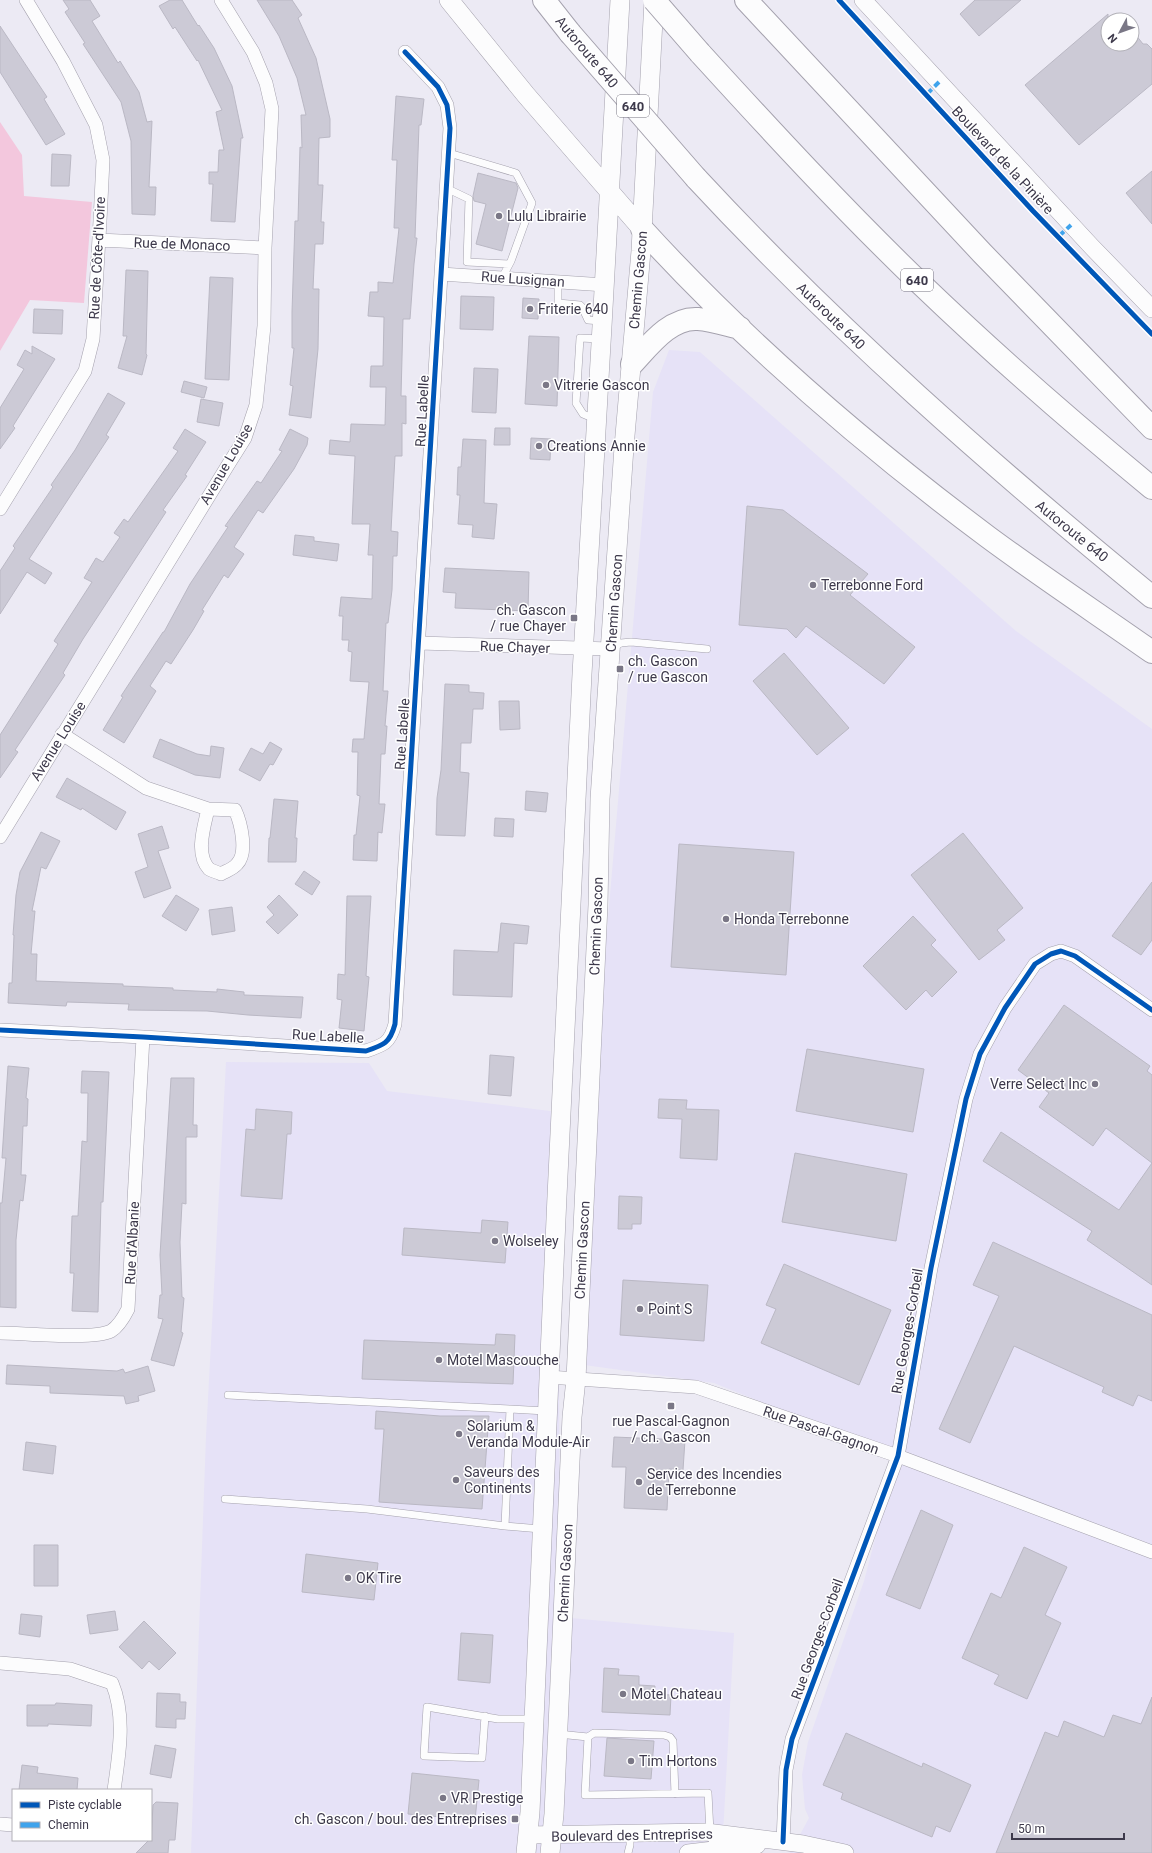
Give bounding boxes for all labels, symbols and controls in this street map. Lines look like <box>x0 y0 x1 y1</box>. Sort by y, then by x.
north arrow <box>1100 12 1140 52</box>
street label: Autoroute 640 <box>552 13 622 91</box>
text: N <box>1105 31 1120 45</box>
road number: 640 <box>617 95 649 117</box>
street label: Boulevard de la Pinière <box>949 103 1057 217</box>
street label: Rue de Côte-d'Ivoire <box>86 196 108 320</box>
place label: Lulu Librairie <box>507 208 586 224</box>
marker: Lulu Librairie <box>494 211 504 221</box>
street label: Chemin Gascon <box>626 230 650 330</box>
street label: Rue de Monaco <box>133 234 231 254</box>
street label: Rue Lusignan <box>481 268 565 290</box>
road number: 640 <box>901 269 933 291</box>
street label: Autoroute 640 <box>794 279 869 353</box>
place label: Friterie 640 <box>538 301 608 317</box>
marker: Friterie 640 <box>525 304 535 314</box>
street label: Rue Labelle <box>412 375 432 447</box>
place label: Vitrerie Gascon <box>554 377 649 393</box>
marker: Vitrerie Gascon <box>541 380 551 390</box>
street label: Avenue Louise <box>196 421 256 507</box>
place label: Creations Annie <box>547 438 646 454</box>
marker: Creations Annie <box>534 441 544 451</box>
street label: Autoroute 640 <box>1033 497 1112 565</box>
street label: Chemin Gascon <box>603 553 625 653</box>
place label: Terrebonne Ford <box>821 577 923 593</box>
marker: Terrebonne Ford <box>808 580 818 590</box>
place label: ch. Gascon / rue Chayer <box>490 602 566 634</box>
marker: ch. Gascon / rue Chayer <box>569 613 579 623</box>
street label: Rue Chayer <box>480 638 551 656</box>
place label: ch. Gascon / rue Gascon <box>628 653 708 685</box>
marker: ch. Gascon / rue Gascon <box>615 664 625 674</box>
street label: Avenue Louise <box>27 698 89 784</box>
street label: Rue Labelle <box>392 698 412 770</box>
street label: Chemin Gascon <box>586 876 606 976</box>
place label: Honda Terrebonne <box>734 911 849 927</box>
marker: Honda Terrebonne <box>721 914 731 924</box>
street label: Rue Labelle <box>292 1026 364 1046</box>
place label: Verre Select Inc <box>990 1076 1087 1092</box>
marker: Verre Select Inc <box>1090 1079 1100 1089</box>
street label: Chemin Gascon <box>571 1200 593 1300</box>
street label: Rue d'Albanie <box>122 1201 142 1285</box>
place label: Wolseley <box>503 1233 559 1249</box>
marker: Wolseley <box>490 1236 500 1246</box>
street label: Rue Georges-Corbeil <box>888 1267 926 1395</box>
place label: Point S <box>648 1301 692 1317</box>
marker: Point S <box>635 1304 645 1314</box>
place label: Motel Mascouche <box>447 1352 559 1368</box>
marker: Motel Mascouche <box>434 1355 444 1365</box>
marker: rue Pascal-Gagnon / ch. Gascon <box>666 1401 676 1411</box>
street label: Rue Pascal-Gagnon <box>761 1403 881 1457</box>
place label: rue Pascal-Gagnon / ch. Gascon <box>612 1413 730 1445</box>
place label: Solarium & Veranda Module-Air <box>467 1418 590 1450</box>
marker: Solarium & Veranda Module-Air <box>454 1429 464 1439</box>
place label: Saveurs des Continents <box>464 1464 540 1496</box>
place label: Service des Incendies de Terrebonne <box>647 1466 782 1498</box>
marker: Saveurs des Continents <box>451 1475 461 1485</box>
marker: Service des Incendies de Terrebonne <box>634 1477 644 1487</box>
street label: Chemin Gascon <box>554 1523 576 1623</box>
place label: OK Tire <box>356 1570 401 1586</box>
marker: OK Tire <box>343 1573 353 1583</box>
street label: Rue Georges-Corbeil <box>788 1577 846 1701</box>
place label: Motel Chateau <box>631 1686 722 1702</box>
marker: Motel Chateau <box>618 1689 628 1699</box>
place label: Tim Hortons <box>639 1753 717 1769</box>
marker: Tim Hortons <box>626 1756 636 1766</box>
legend <box>12 1789 152 1841</box>
place label: VR Prestige <box>451 1790 523 1806</box>
marker: VR Prestige <box>438 1793 448 1803</box>
text: Piste cyclable <box>48 1798 122 1812</box>
place label: ch. Gascon / boul. des Entreprises <box>294 1811 507 1827</box>
marker: ch. Gascon / boul. des Entreprises <box>510 1814 520 1824</box>
scale bar <box>1012 1815 1124 1841</box>
text: Chemin <box>48 1818 89 1832</box>
text: 50 m <box>1018 1822 1045 1836</box>
street label: Boulevard des Entreprises <box>551 1826 713 1844</box>

